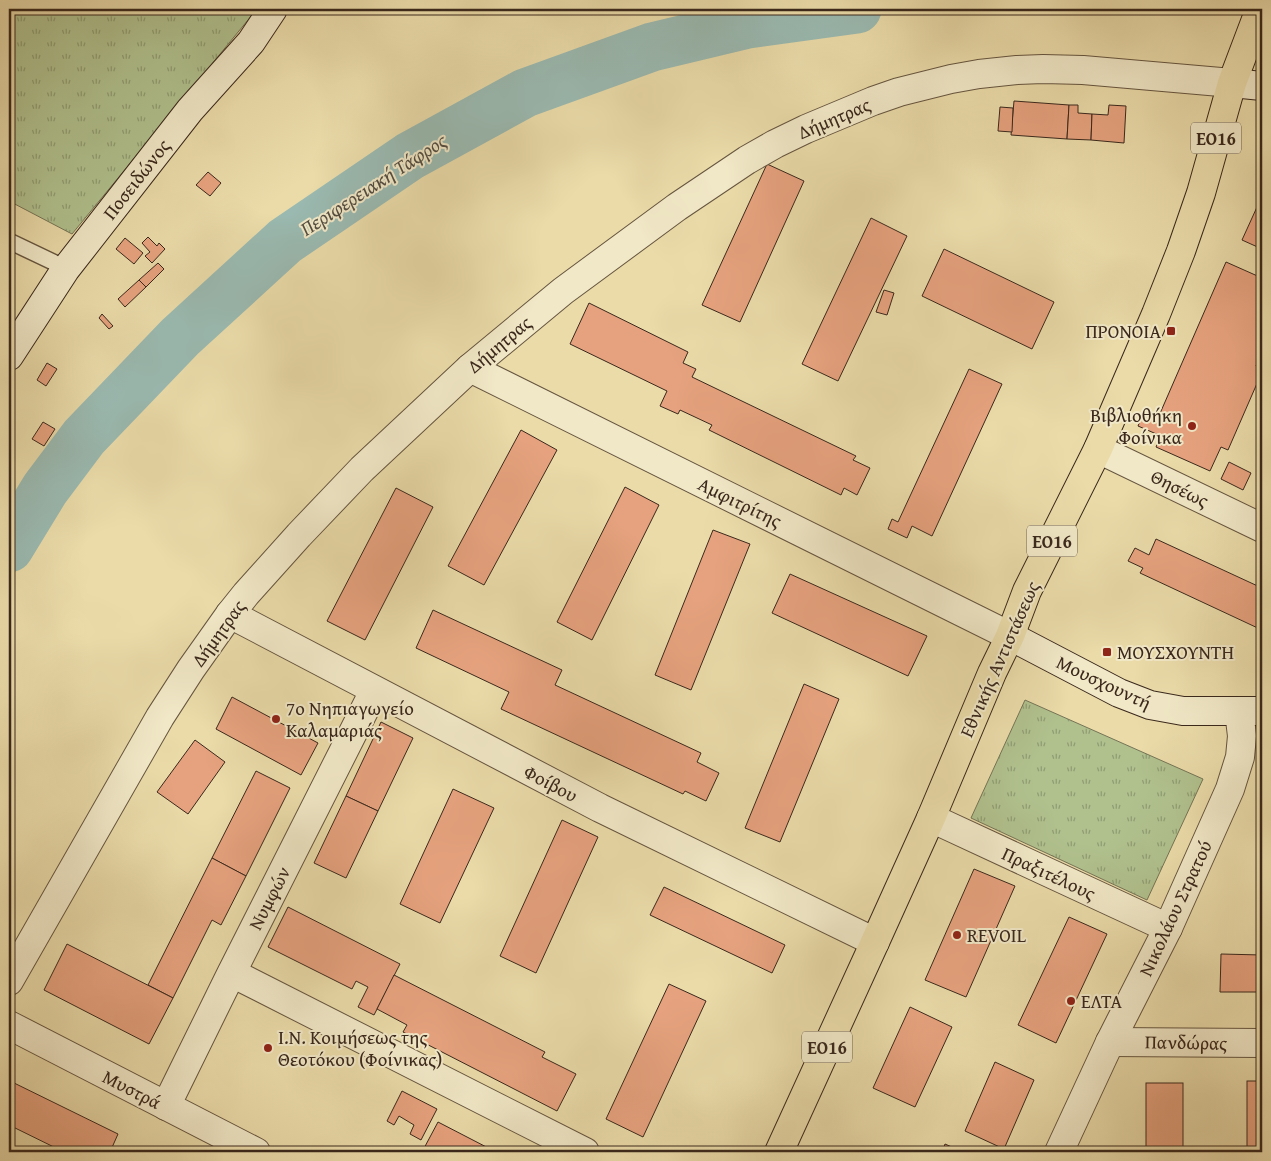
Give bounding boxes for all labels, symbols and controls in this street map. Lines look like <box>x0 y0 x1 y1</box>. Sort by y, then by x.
street label: Δήμητρας <box>793 90 875 146</box>
road number: ΕΟ16 <box>1191 122 1241 154</box>
water label: Περιφερειακή Τάφρος <box>293 125 453 243</box>
street label: Ποσειδώνος <box>96 133 176 225</box>
street label: Δήμητρας <box>461 309 537 379</box>
place label: ΠΡΟΝΟΙΑ <box>1085 317 1161 345</box>
marker: ΠΡΟΝΟΙΑ <box>1165 325 1177 337</box>
place label: Βιβλιοθήκη Φοίνικα <box>1090 401 1182 451</box>
marker: Βιβλιοθήκη Φοίνικα <box>1186 420 1198 432</box>
street label: Θησέως <box>1146 462 1214 514</box>
street label: Αμφιτρίτης <box>693 470 787 534</box>
road number: ΕΟ16 <box>1027 526 1077 556</box>
street label: Εθνικής Αντιστάσεως <box>952 576 1046 742</box>
street label: Δήμητρας <box>184 594 252 672</box>
place label: ΜΟΥΣΧΟΥΝΤΗ <box>1117 638 1234 666</box>
marker: ΜΟΥΣΧΟΥΝΤΗ <box>1101 646 1113 658</box>
street label: Μουσχουντή <box>1052 648 1156 716</box>
place label: 7ο Νηπιαγωγείο Καλαμαριάς <box>286 694 414 744</box>
marker: 7ο Νηπιαγωγείο Καλαμαριάς <box>270 713 282 725</box>
street label: Φοίβου <box>519 757 583 809</box>
street label: Νικολάου Στρατού <box>1131 835 1219 981</box>
street label: Πραξιτέλους <box>998 839 1100 907</box>
street label: Νυμφών <box>241 861 297 935</box>
place label: REVOIL <box>967 921 1026 949</box>
marker: REVOIL <box>951 929 963 941</box>
place label: ΕΛΤΑ <box>1081 987 1123 1015</box>
marker: ΕΛΤΑ <box>1065 995 1077 1007</box>
place label: Ι.Ν. Κοιμήσεως της Θεοτόκου (Φοίνικας) <box>278 1023 442 1073</box>
street label: Πανδώρας <box>1145 1027 1227 1057</box>
road number: ΕΟ16 <box>802 1032 852 1062</box>
marker: Ι.Ν. Κοιμήσεως της Θεοτόκου (Φοίνικας) <box>262 1042 274 1054</box>
street label: Μυστρά <box>98 1062 166 1116</box>

